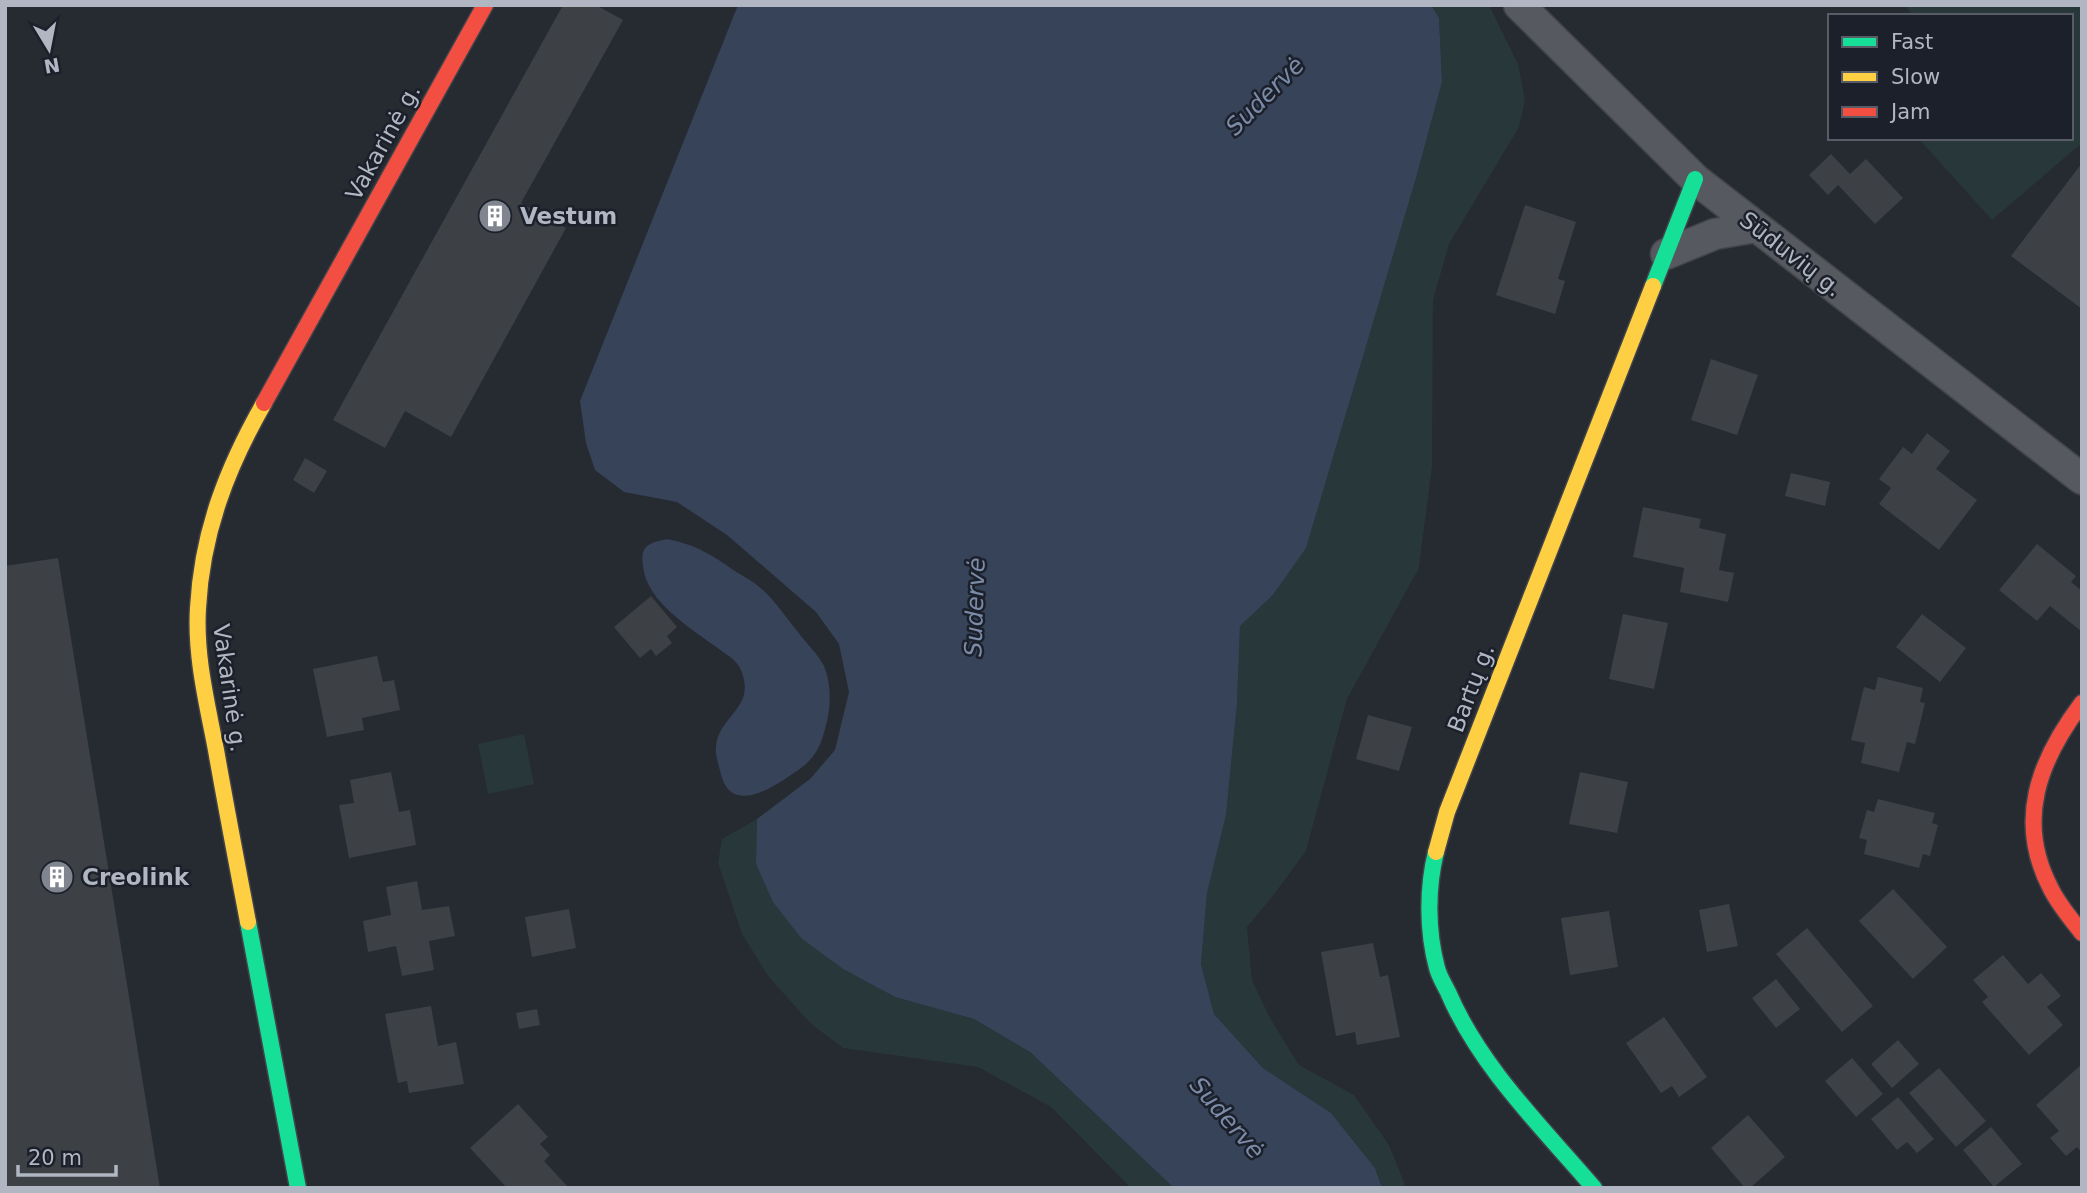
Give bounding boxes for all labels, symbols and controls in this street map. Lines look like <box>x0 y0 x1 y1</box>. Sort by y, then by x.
north arrow <box>14 14 84 84</box>
legend <box>1828 14 2073 140</box>
text: Fast <box>1891 30 1933 54</box>
water label: Sudervė <box>1220 51 1310 141</box>
text: N <box>42 54 62 78</box>
text: Slow <box>1891 65 1940 89</box>
street label: Vakarinė g. <box>340 79 426 205</box>
text: Jam <box>1889 100 1931 124</box>
building icon: Vestum <box>476 197 514 235</box>
place label: Vestum <box>520 203 617 229</box>
street label: Sūduvių g. <box>1735 206 1847 302</box>
water label: Sudervė <box>959 557 991 657</box>
street label: Vakarinė g. <box>208 622 252 754</box>
street label: Bartų g. <box>1442 640 1500 736</box>
building icon: Creolink <box>38 858 76 896</box>
place label: Creolink <box>82 864 190 890</box>
water label: Sudervė <box>1184 1071 1270 1165</box>
scale bar <box>18 1134 116 1178</box>
text: 20 m <box>28 1146 82 1170</box>

